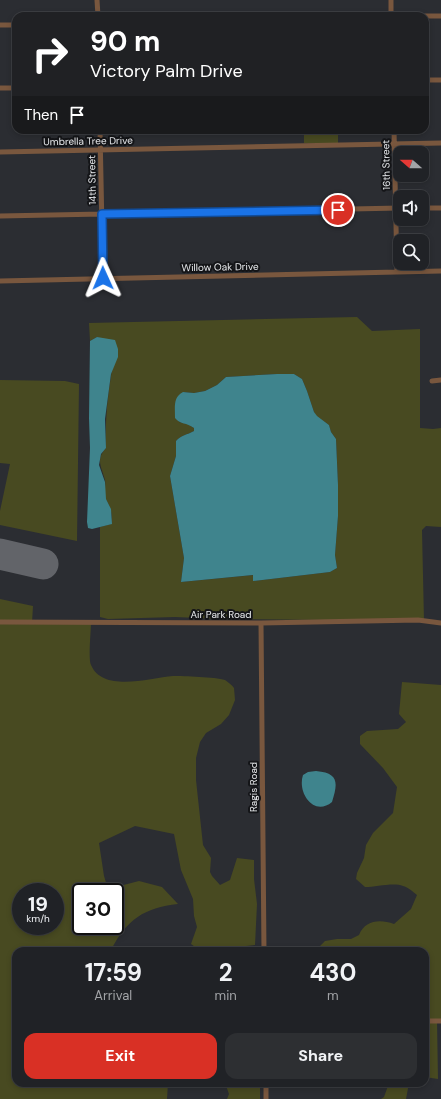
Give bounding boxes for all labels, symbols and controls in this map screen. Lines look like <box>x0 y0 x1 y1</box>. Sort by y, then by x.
text: 90 m <box>90 23 160 60</box>
icon: right <box>24 28 76 80</box>
text: Victory Palm Drive <box>90 59 243 83</box>
icon: arrive <box>66 104 88 126</box>
text: Then <box>24 105 58 125</box>
street label: Umbrella Tree Drive <box>43 134 133 148</box>
street label: 16th Street <box>379 140 393 190</box>
north arrow <box>393 146 429 182</box>
map controls <box>393 146 429 270</box>
street label: 14th Street <box>85 155 99 205</box>
button: sound <box>393 190 429 226</box>
pin <box>321 193 355 227</box>
icon: arrive <box>327 199 349 221</box>
button: search <box>393 234 429 270</box>
position arrow <box>82 257 124 299</box>
street label: Willow Oak Drive <box>181 260 259 274</box>
street label: Air Park Road <box>190 608 252 621</box>
street label: Ragis Road <box>247 762 260 812</box>
speed limit sign: 30 <box>72 883 124 935</box>
text: 19 <box>28 891 48 917</box>
text: km/h <box>26 912 50 925</box>
text: 17:59 <box>85 957 142 988</box>
text: 2 <box>219 957 233 988</box>
text: 430 <box>309 957 356 988</box>
text: Arrival <box>94 987 132 1004</box>
text: min <box>215 987 237 1004</box>
text: m <box>327 987 339 1004</box>
button: Exit <box>24 1033 217 1079</box>
button: Share <box>225 1033 417 1079</box>

